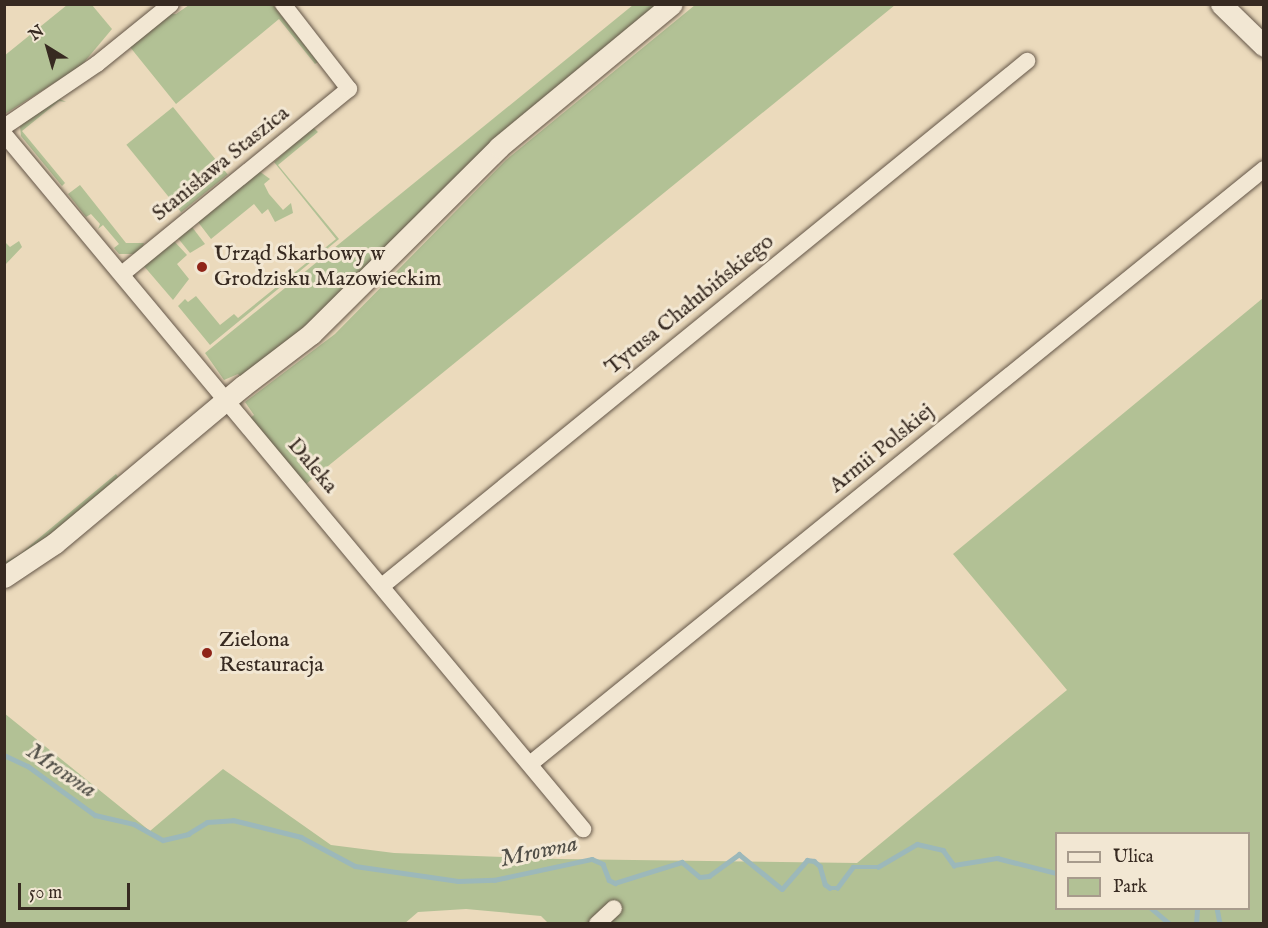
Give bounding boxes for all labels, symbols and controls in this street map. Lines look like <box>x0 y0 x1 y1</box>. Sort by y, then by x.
north arrow <box>18 18 78 78</box>
text: N <box>26 21 49 46</box>
street label: Stanisława Staszica <box>147 101 295 227</box>
street label: Tytusa Chałubińskiego <box>600 229 780 381</box>
place label: Urząd Skarbowy w Grodzisku Mazowieckim <box>214 241 441 292</box>
marker: Urząd Skarbowy w Grodzisku Mazowieckim <box>195 260 209 274</box>
street label: Armii Polskiej <box>824 399 940 499</box>
street label: Daleka <box>281 433 343 499</box>
place label: Zielona Restauracja <box>219 627 324 678</box>
marker: Zielona Restauracja <box>200 646 214 660</box>
water label: Mrowna <box>20 737 102 805</box>
water label: Mrowna <box>498 830 580 874</box>
legend <box>1055 832 1250 910</box>
text: Ulica <box>1113 846 1154 869</box>
scale bar <box>21 871 134 909</box>
text: Park <box>1113 876 1147 899</box>
text: 50 m <box>29 882 62 905</box>

